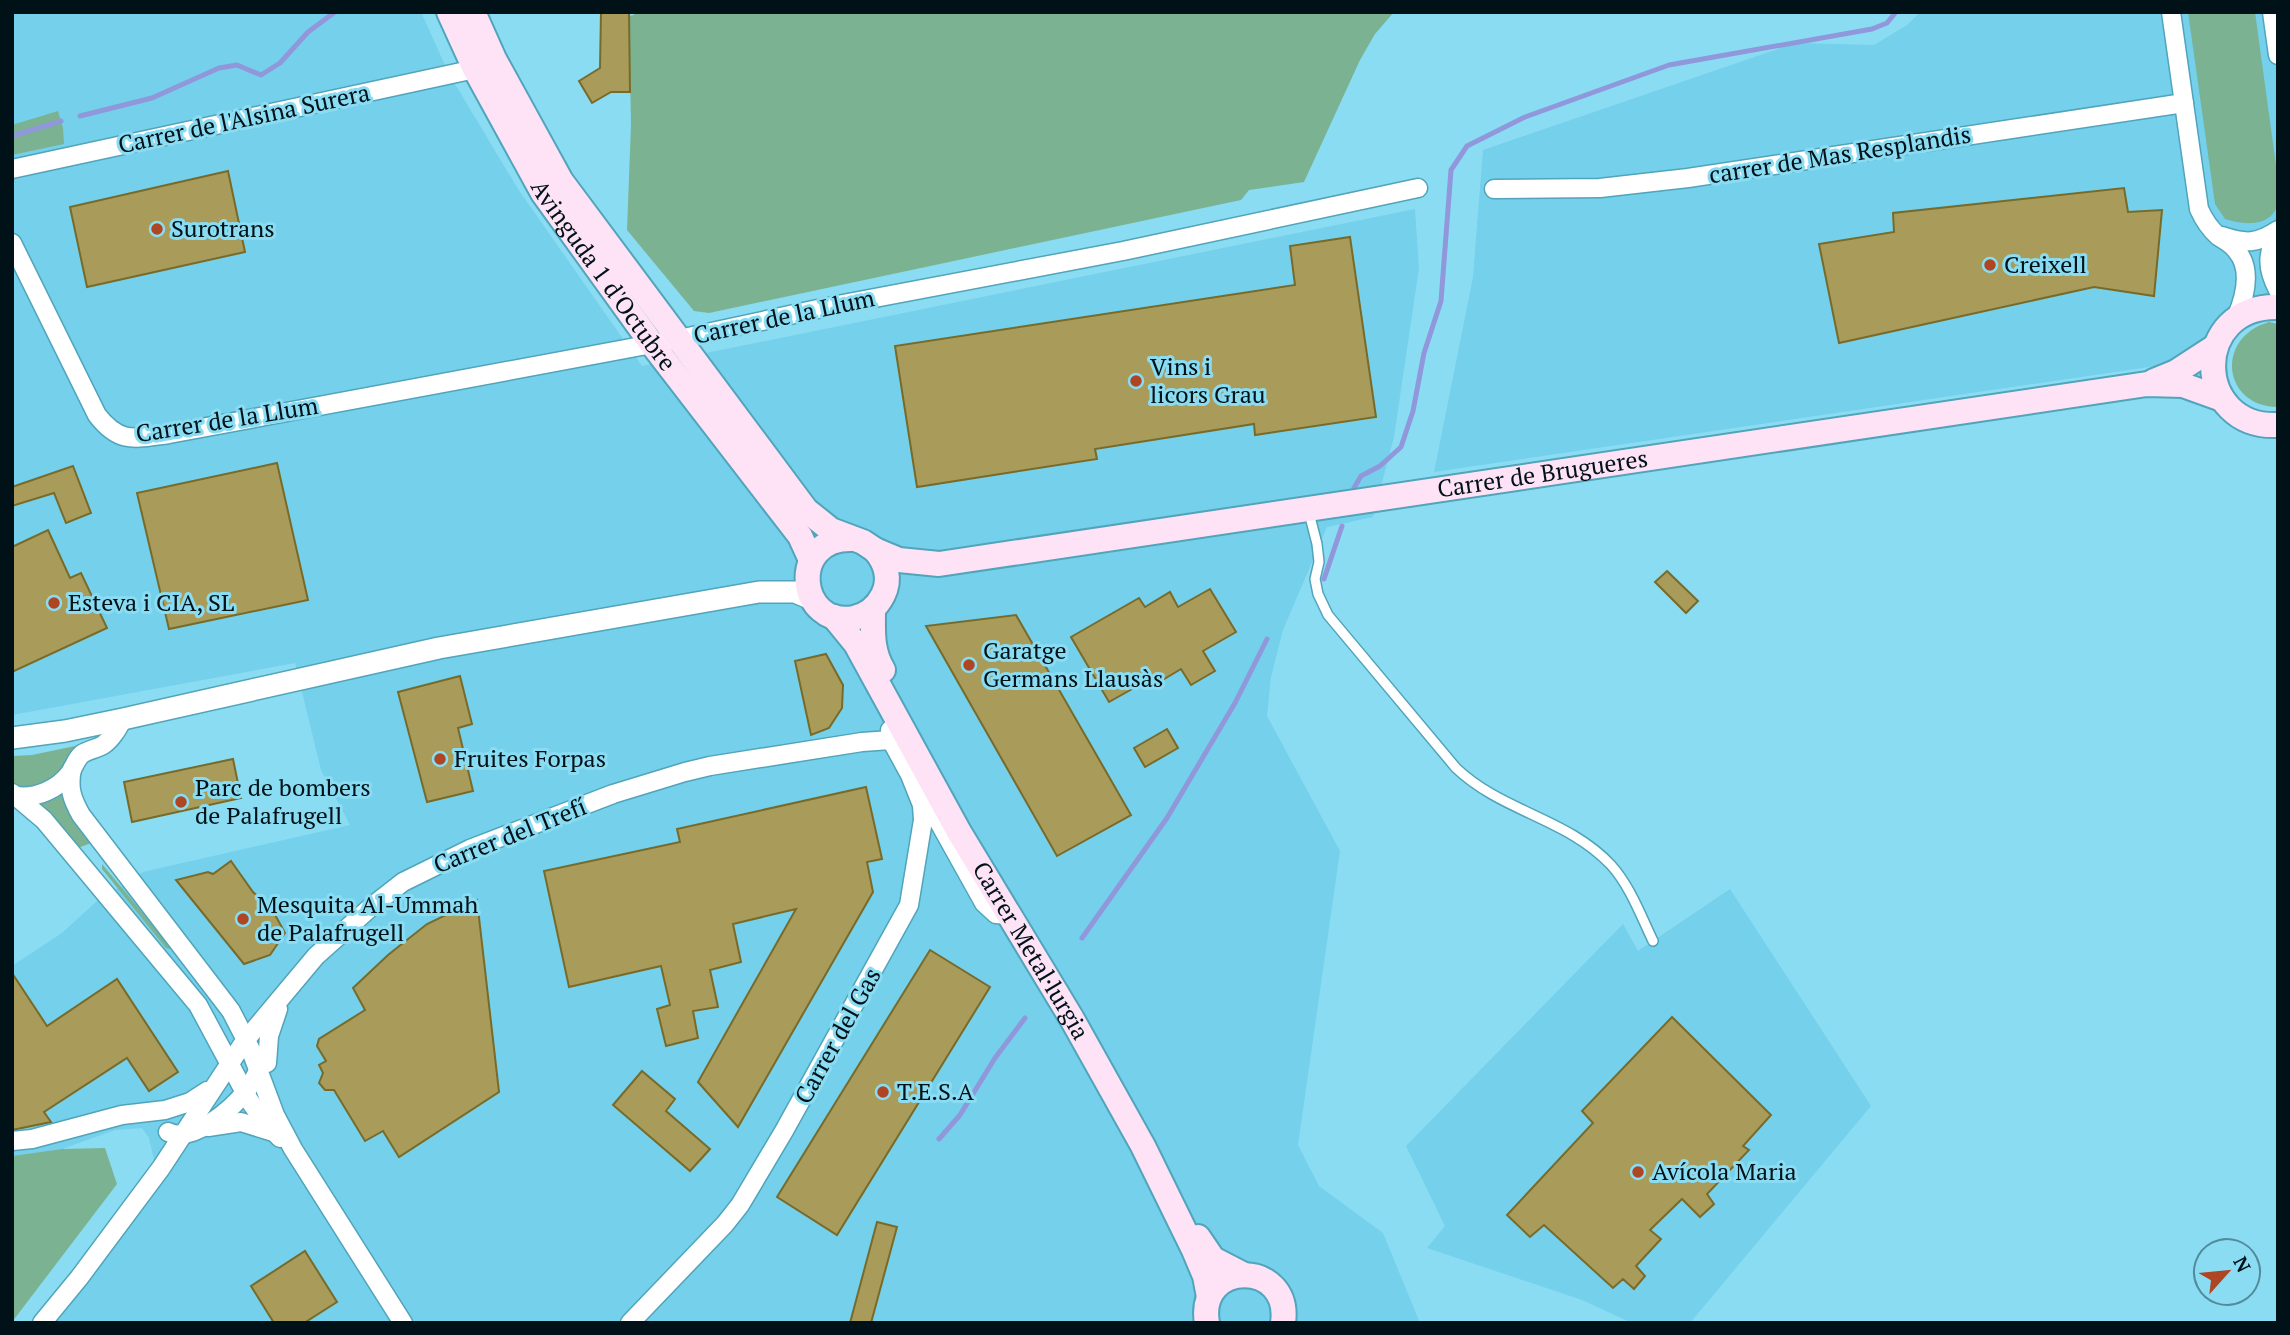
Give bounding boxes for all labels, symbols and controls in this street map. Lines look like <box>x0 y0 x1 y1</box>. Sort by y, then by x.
street label: Carrer de l'Alsina Surera <box>115 76 373 160</box>
street label: carrer de Mas Resplandis <box>1707 118 1973 191</box>
street label: Avinguda 1 d'Octubre <box>524 174 684 377</box>
place label: Surotrans <box>171 212 275 244</box>
marker: Surotrans <box>149 221 165 237</box>
place label: Creixell <box>2004 248 2087 280</box>
marker: Creixell <box>1982 257 1998 273</box>
street label: Carrer de la Llum <box>690 281 878 351</box>
place label: Vins i licors Grau <box>1150 350 1266 410</box>
marker: Vins i licors Grau <box>1128 373 1144 389</box>
street label: Carrer de la Llum <box>133 389 321 449</box>
street label: Carrer de Brugueres <box>1435 442 1650 505</box>
place label: Esteva i CIA, SL <box>68 586 234 618</box>
marker: Esteva i CIA, SL <box>46 595 62 611</box>
place label: Garatge Germans Llausàs <box>983 634 1163 694</box>
marker: Garatge Germans Llausàs <box>961 657 977 673</box>
place label: Fruites Forpas <box>454 742 606 774</box>
marker: Fruites Forpas <box>432 751 448 767</box>
place label: Parc de bombers de Palafrugell <box>195 771 371 831</box>
street label: Carrer del Trefí <box>428 790 591 880</box>
marker: Parc de bombers de Palafrugell <box>173 794 189 810</box>
street label: Carrer Metal·lurgia <box>966 855 1097 1045</box>
place label: Mesquita Al-Ummah de Palafrugell <box>257 888 478 948</box>
marker: Mesquita Al-Ummah de Palafrugell <box>235 911 251 927</box>
street label: Carrer del Gas <box>787 962 888 1109</box>
place label: T.E.S.A <box>897 1075 975 1107</box>
marker: T.E.S.A <box>875 1084 891 1100</box>
place label: Avícola Maria <box>1652 1155 1797 1187</box>
marker: Avícola Maria <box>1630 1164 1646 1180</box>
north arrow <box>2192 1237 2262 1307</box>
text: N <box>2228 1252 2257 1277</box>

